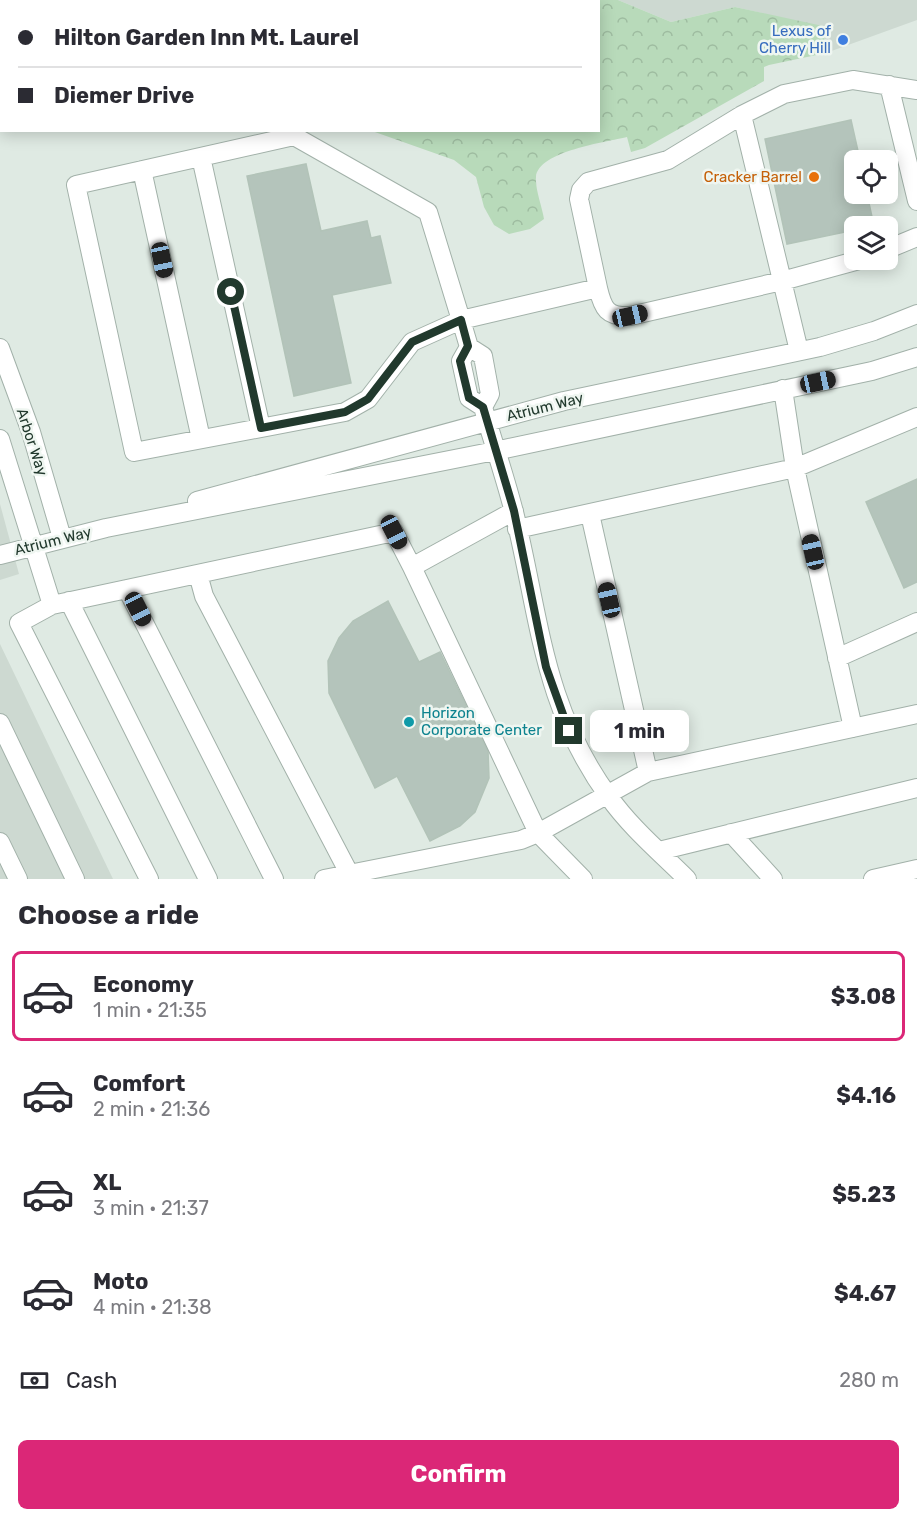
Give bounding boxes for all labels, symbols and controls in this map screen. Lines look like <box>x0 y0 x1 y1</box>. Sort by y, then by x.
place label: Lexus of Cherry Hill <box>759 22 831 57</box>
text: Hilton Garden Inn Mt. Laurel <box>54 24 359 51</box>
marker: Lexus of Cherry Hill <box>836 33 850 47</box>
text: Diemer Drive <box>54 82 194 109</box>
map controls <box>844 150 898 270</box>
button: locate <box>844 150 898 204</box>
place label: Cracker Barrel <box>703 168 802 186</box>
marker: Cracker Barrel <box>807 170 821 184</box>
button: layers <box>844 216 898 270</box>
car <box>149 241 175 279</box>
route start <box>217 278 244 305</box>
car <box>610 303 650 329</box>
car <box>799 369 837 395</box>
street label: Atrium Way <box>505 389 585 425</box>
street label: Arbor Way <box>13 406 51 478</box>
car <box>378 512 410 552</box>
street label: Atrium Way <box>13 523 93 559</box>
car <box>800 532 826 572</box>
car <box>596 580 622 620</box>
car <box>122 589 154 629</box>
place label: Horizon Corporate Center <box>421 704 542 739</box>
callout: 1 min <box>590 710 689 752</box>
marker: Horizon Corporate Center <box>402 715 416 729</box>
route end <box>555 717 582 744</box>
text: 1 min <box>614 719 665 743</box>
text: Choose a ride <box>18 899 199 931</box>
icon: car <box>21 969 75 1023</box>
text: Economy <box>93 971 194 998</box>
text: $3.08 <box>831 983 896 1010</box>
text: 1 min · 21:35 <box>93 998 207 1022</box>
icon: car <box>21 1068 75 1122</box>
text: Comfort <box>93 1070 185 1097</box>
text: $4.16 <box>836 1082 896 1109</box>
text: 2 min · 21:36 <box>93 1097 210 1121</box>
icon: car <box>21 1167 75 1221</box>
text: XL <box>93 1169 121 1196</box>
text: $5.23 <box>832 1181 896 1208</box>
text: 3 min · 21:37 <box>93 1196 209 1220</box>
icon: car <box>21 1266 75 1320</box>
text: Moto <box>93 1268 148 1295</box>
text: $4.67 <box>834 1280 896 1307</box>
text: 4 min · 21:38 <box>93 1295 212 1319</box>
icon: cash <box>18 1364 51 1397</box>
text: Cash <box>66 1367 117 1394</box>
text: 280 m <box>839 1368 899 1392</box>
button: Confirm <box>18 1440 899 1509</box>

